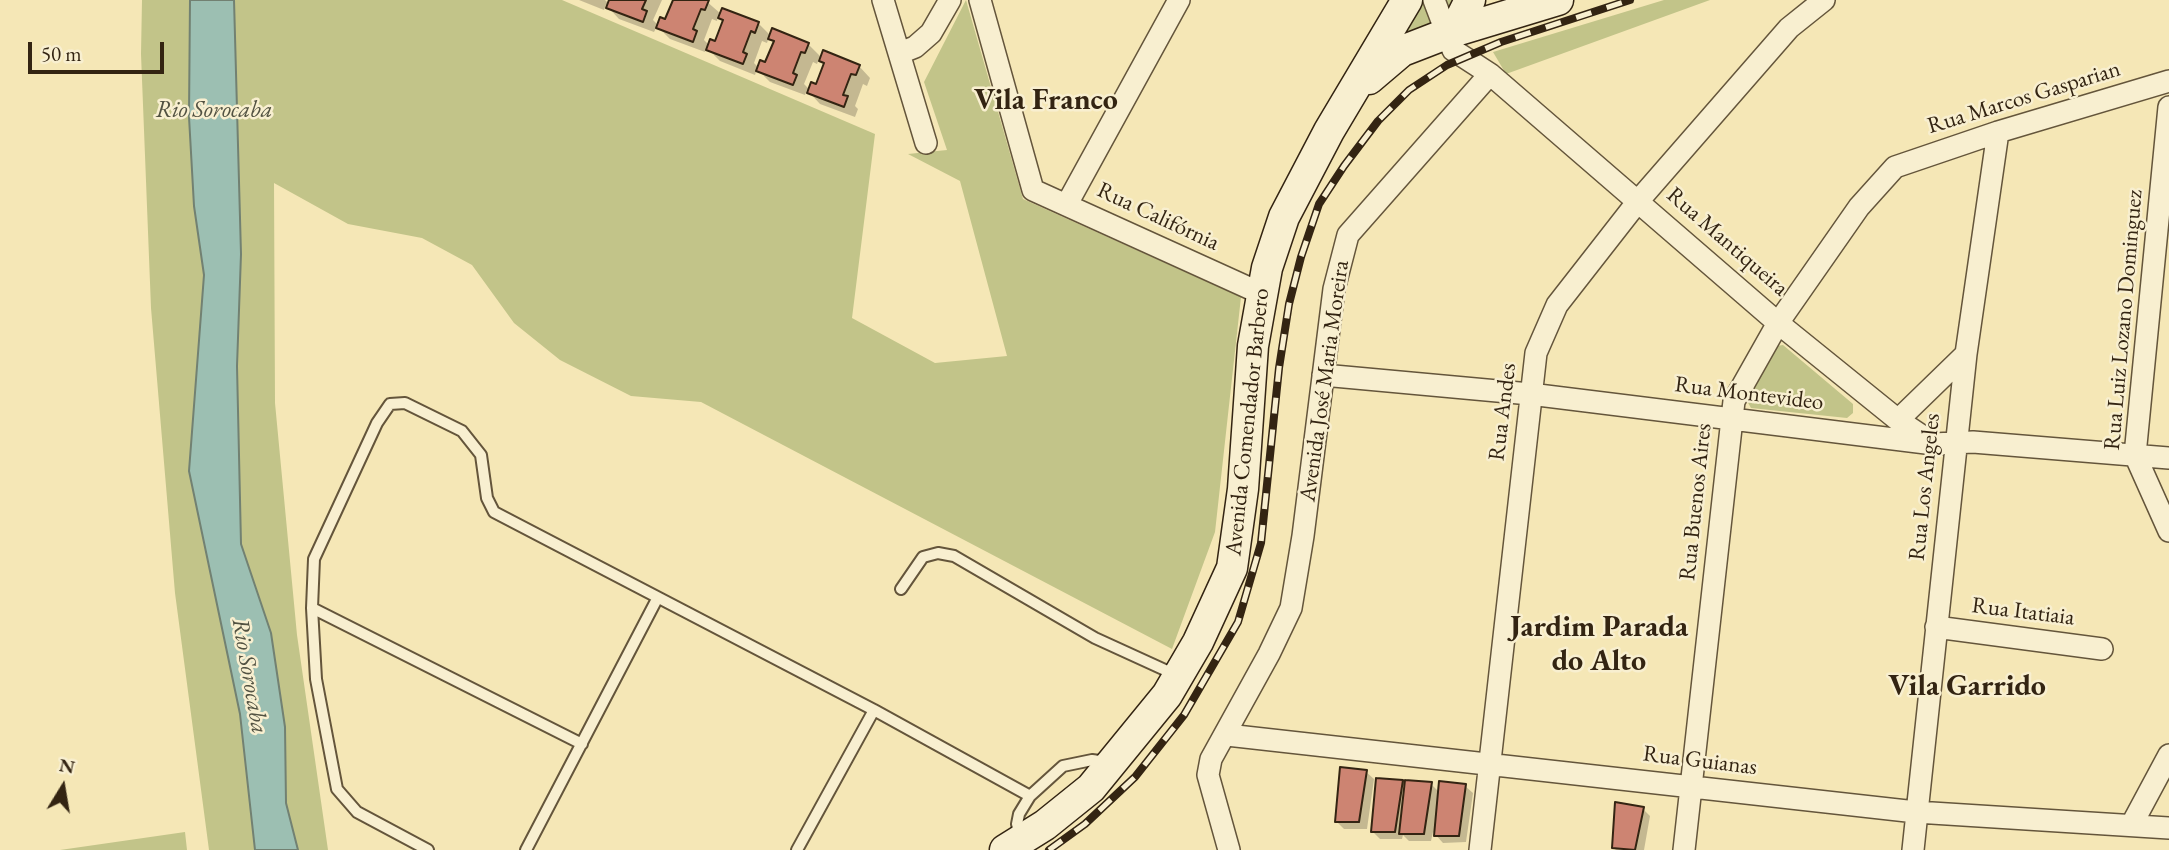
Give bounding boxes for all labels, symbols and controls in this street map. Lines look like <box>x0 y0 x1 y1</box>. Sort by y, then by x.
scale bar <box>32 28 168 72</box>
text: 50 m <box>41 40 82 67</box>
street label: Rua Marcos Gasparian <box>1924 56 2124 140</box>
district label: Vila Franco <box>974 83 1118 119</box>
water label: Rio Sorocaba <box>156 96 272 124</box>
street label: Rua Califórnia <box>1092 177 1224 257</box>
street label: Rua Mantiqueira <box>1660 182 1794 302</box>
street label: Rua Luiz Lozano Dominguez <box>2099 189 2149 451</box>
street label: Avenida José Maria Moreira <box>1294 259 1356 503</box>
street label: Avenida Comendador Barbero <box>1220 287 1276 557</box>
street label: Rua Andes <box>1483 361 1523 463</box>
street label: Rua Montevideo <box>1673 371 1825 417</box>
street label: Rua Los Angeles <box>1904 412 1946 562</box>
street label: Rua Buenos Aires <box>1674 422 1718 582</box>
street label: Rua Itatiaia <box>1970 592 2076 632</box>
district label: Jardim Parada do Alto <box>1510 610 1688 680</box>
water label: Rio Sorocaba <box>225 616 273 736</box>
district label: Vila Garrido <box>1888 669 2046 705</box>
street label: Rua Guianas <box>1641 740 1759 782</box>
north arrow <box>28 752 98 822</box>
text: N <box>57 752 77 780</box>

